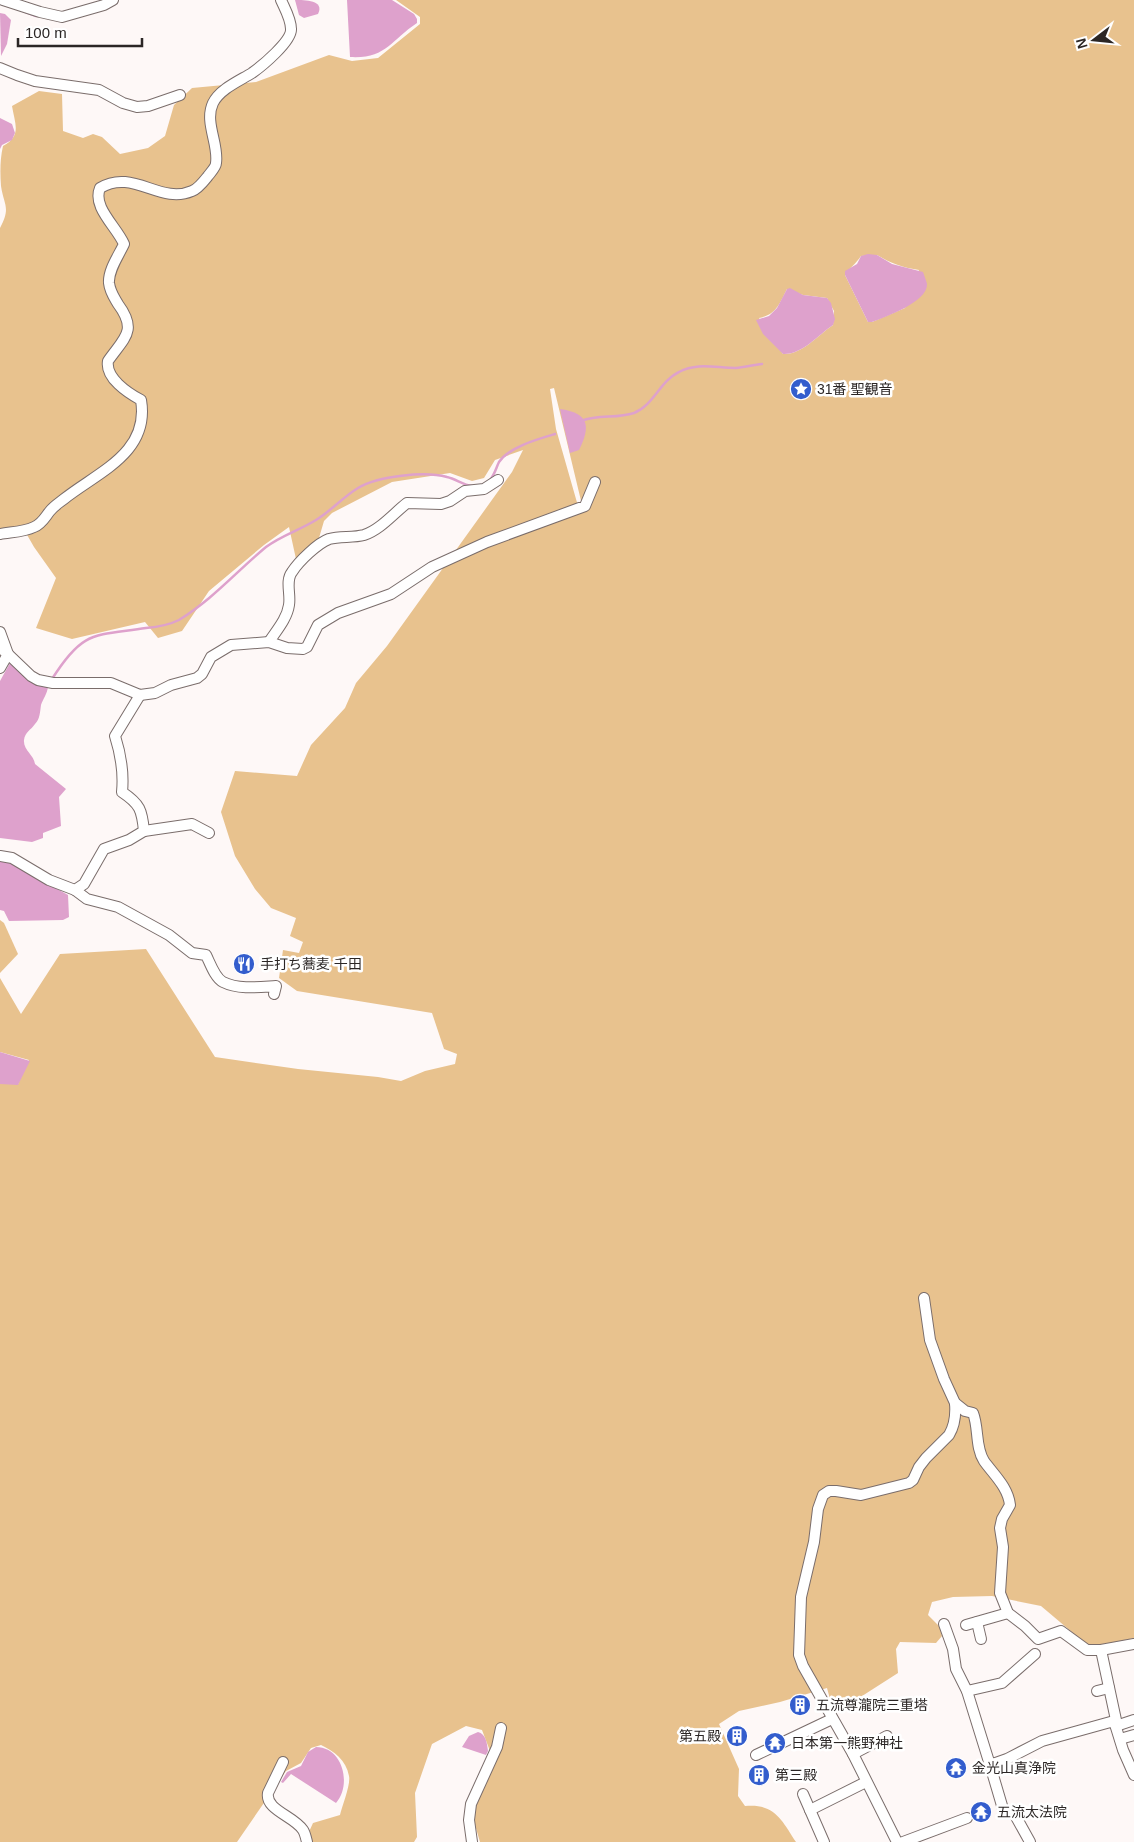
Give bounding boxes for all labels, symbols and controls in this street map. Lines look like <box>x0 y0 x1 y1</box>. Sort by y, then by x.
scale bar <box>18 15 141 47</box>
north arrow <box>1069 15 1119 65</box>
text: 100 m <box>25 24 67 41</box>
text: N <box>1072 37 1091 51</box>
place icon: 31番 聖観音 <box>789 377 813 401</box>
place label: 31番 聖観音 <box>817 381 892 397</box>
restaurant icon: 手打ち蕎麦 千田 <box>232 952 256 976</box>
place label: 手打ち蕎麦 千田 <box>260 956 362 972</box>
building icon: 五流尊瀧院三重塔 <box>788 1693 812 1717</box>
place label: 五流尊瀧院三重塔 <box>816 1697 928 1713</box>
building icon: 第五殿 <box>725 1724 749 1748</box>
place label: 第五殿 <box>679 1728 721 1744</box>
temple icon: 日本第一熊野神社 <box>763 1731 787 1755</box>
place label: 日本第一熊野神社 <box>791 1735 903 1751</box>
temple icon: 金光山真浄院 <box>944 1756 968 1780</box>
place label: 金光山真浄院 <box>972 1760 1056 1776</box>
building icon: 第三殿 <box>747 1763 771 1787</box>
place label: 第三殿 <box>775 1767 817 1783</box>
temple icon: 五流太法院 <box>969 1800 993 1824</box>
place label: 五流太法院 <box>997 1804 1067 1820</box>

